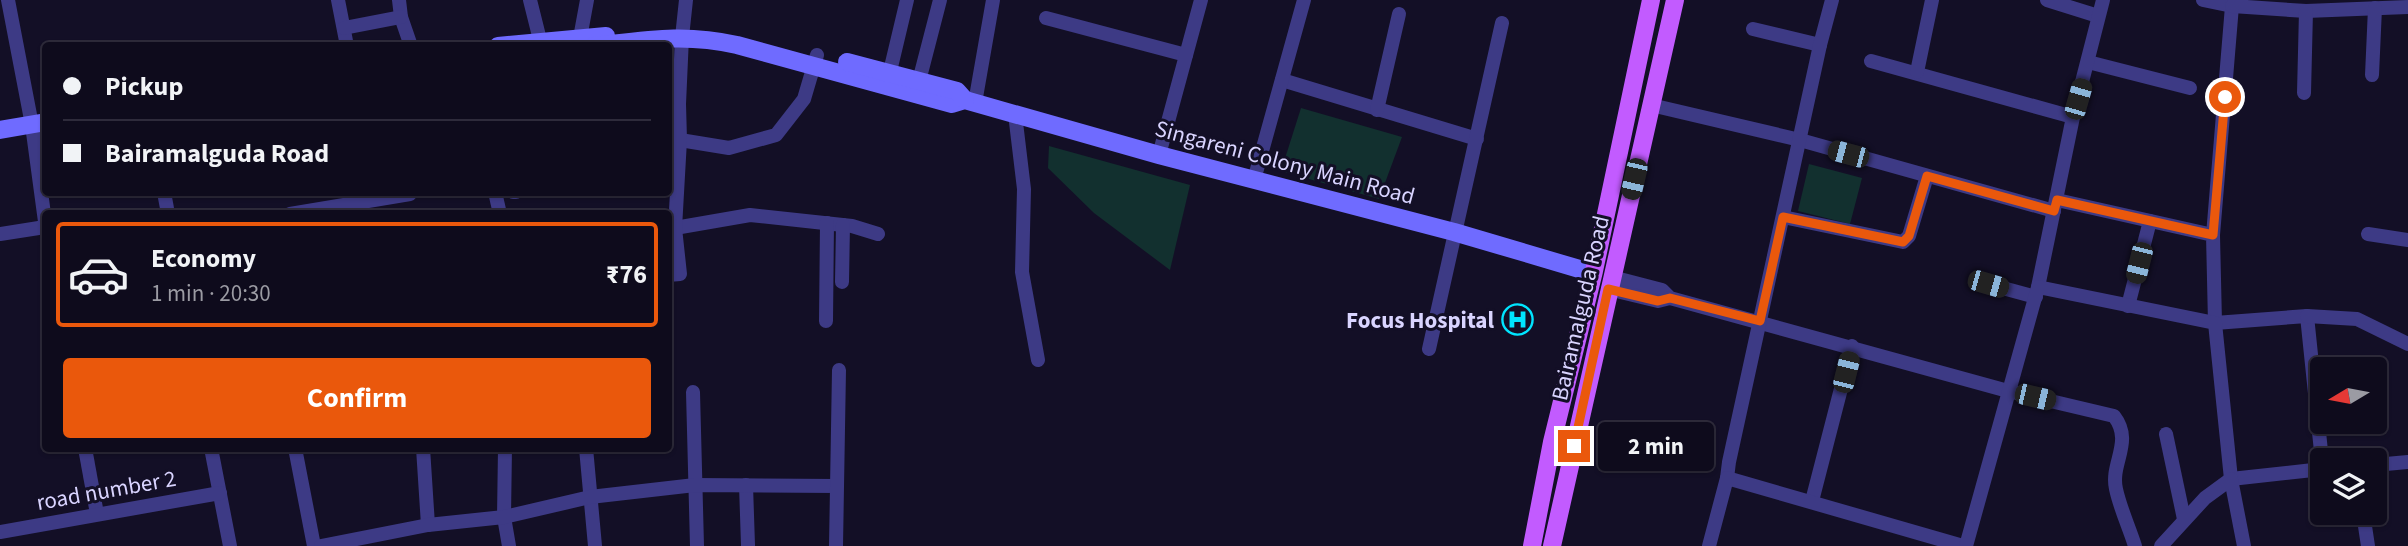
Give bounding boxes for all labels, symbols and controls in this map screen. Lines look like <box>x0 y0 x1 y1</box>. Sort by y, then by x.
text: Pickup <box>105 68 183 105</box>
car <box>2063 76 2094 122</box>
route start <box>2209 81 2241 113</box>
street label: Singareni Colony Main Road <box>1151 112 1418 213</box>
text: Bairamalguda Road <box>105 135 329 172</box>
car <box>1825 138 1872 170</box>
car <box>1620 156 1649 202</box>
street label: Bairamalguda Road <box>1543 212 1618 404</box>
text: Economy <box>151 240 256 277</box>
car <box>2124 240 2155 286</box>
icon: car <box>67 243 130 306</box>
text: ₹76 <box>606 256 647 293</box>
car <box>1965 268 2012 300</box>
text: 1 min · 20:30 <box>151 277 271 310</box>
hospital icon: Focus Hospital <box>1500 303 1534 337</box>
place label: Focus Hospital <box>1346 304 1494 337</box>
car <box>1831 349 1862 395</box>
north arrow <box>2310 357 2387 434</box>
map controls <box>2310 357 2387 525</box>
button: Confirm <box>63 358 651 438</box>
car <box>2013 382 2058 412</box>
callout: 2 min <box>1598 422 1714 471</box>
route end <box>1558 430 1590 462</box>
text: 2 min <box>1628 430 1684 463</box>
button: layers <box>2310 448 2387 525</box>
street label: road number 2 <box>34 462 178 519</box>

